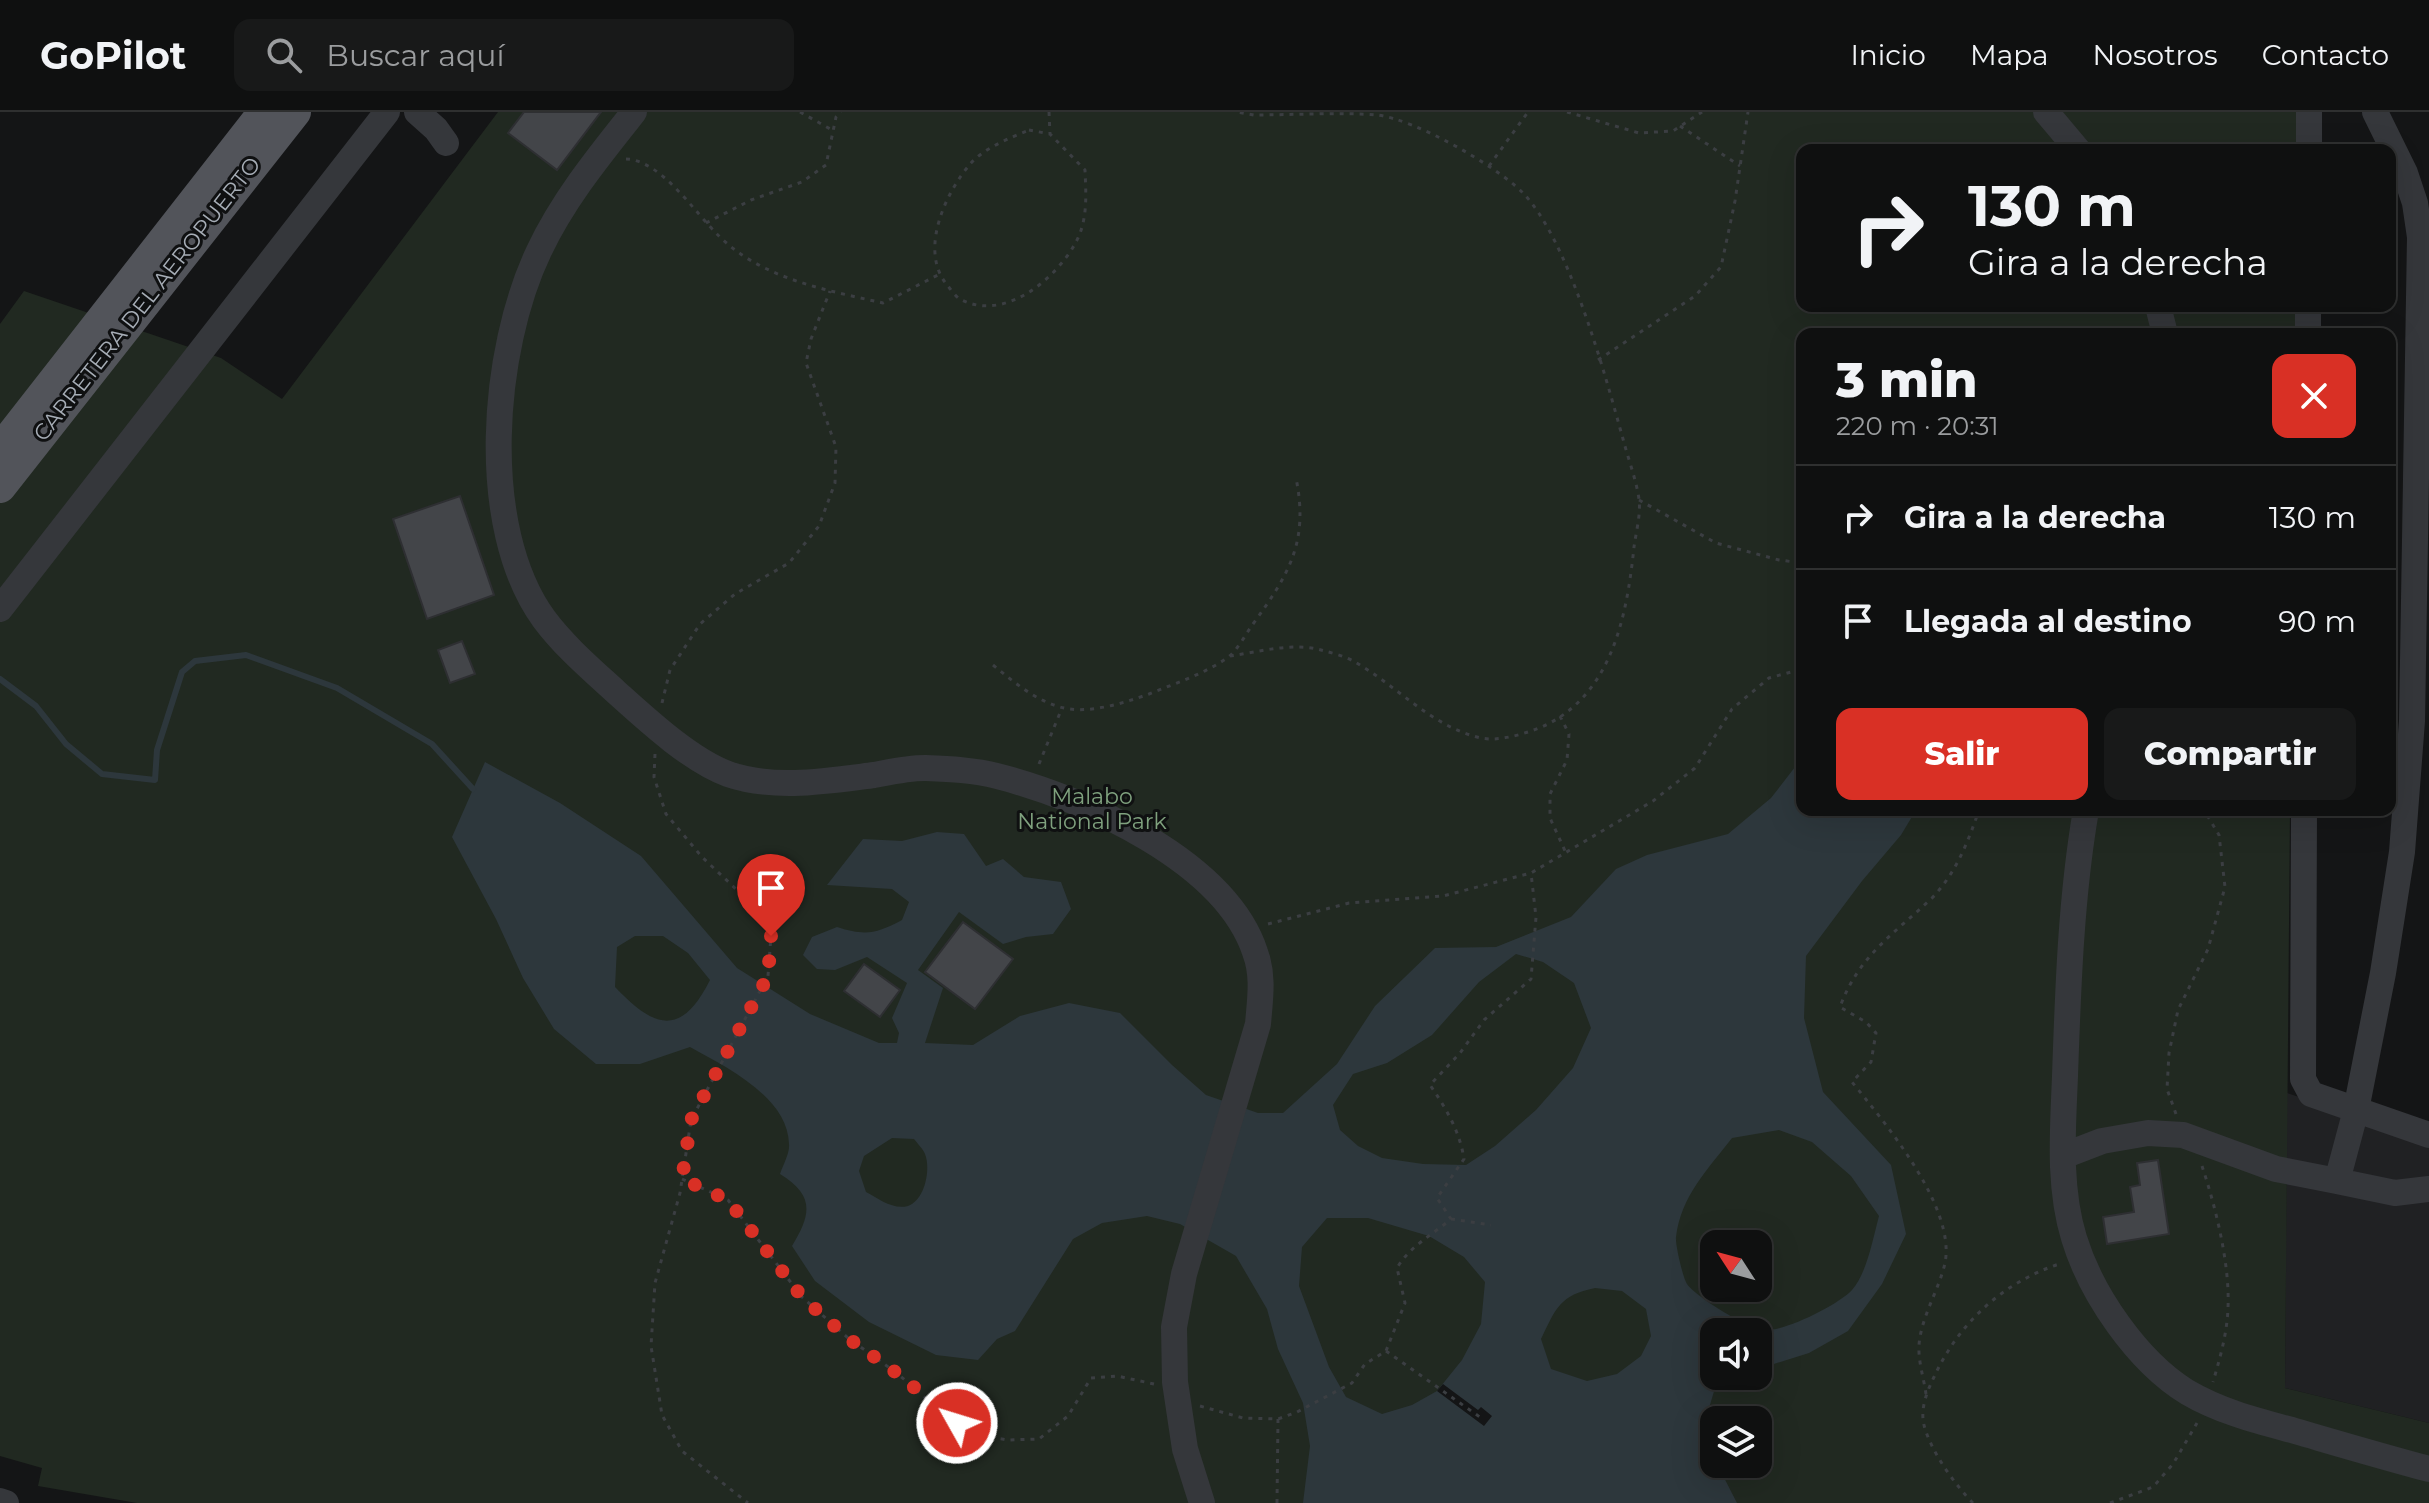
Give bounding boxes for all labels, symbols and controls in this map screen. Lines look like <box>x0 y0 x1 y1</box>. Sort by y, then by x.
search box <box>234 19 794 91</box>
text: GoPilot <box>40 32 186 79</box>
icon: search <box>262 33 306 77</box>
text: Buscar aquí <box>326 37 504 74</box>
text: Inicio <box>1850 38 1926 72</box>
text: Mapa <box>1970 38 2049 72</box>
text: Nosotros <box>2093 38 2218 72</box>
text: Contacto <box>2262 38 2389 72</box>
street label: CARRETERA DEL AEROPUERTO <box>28 152 266 446</box>
text: 130 m <box>1968 172 2136 240</box>
icon: right <box>1836 176 1940 280</box>
text: Gira a la derecha <box>1968 240 2268 284</box>
text: 3 min <box>1836 351 1978 409</box>
button: close <box>2272 354 2356 438</box>
text: 220 m · 20:31 <box>1836 410 1999 442</box>
icon: right <box>1836 495 1880 539</box>
text: Gira a la derecha <box>1904 499 2166 536</box>
text: 130 m <box>2269 499 2356 536</box>
icon: arrive <box>1836 599 1880 643</box>
text: Llegada al destino <box>1904 603 2192 640</box>
text: 90 m <box>2278 603 2356 640</box>
button: Salir <box>1836 708 2088 800</box>
button: Compartir <box>2104 708 2356 800</box>
park label: Malabo National Park <box>1017 783 1167 835</box>
pin <box>737 854 805 936</box>
icon: arrive <box>749 866 793 910</box>
north arrow <box>1700 1230 1772 1302</box>
map controls <box>1700 1230 1772 1478</box>
button: sound <box>1700 1318 1772 1390</box>
position arrow <box>915 1381 999 1465</box>
button: layers <box>1700 1406 1772 1478</box>

